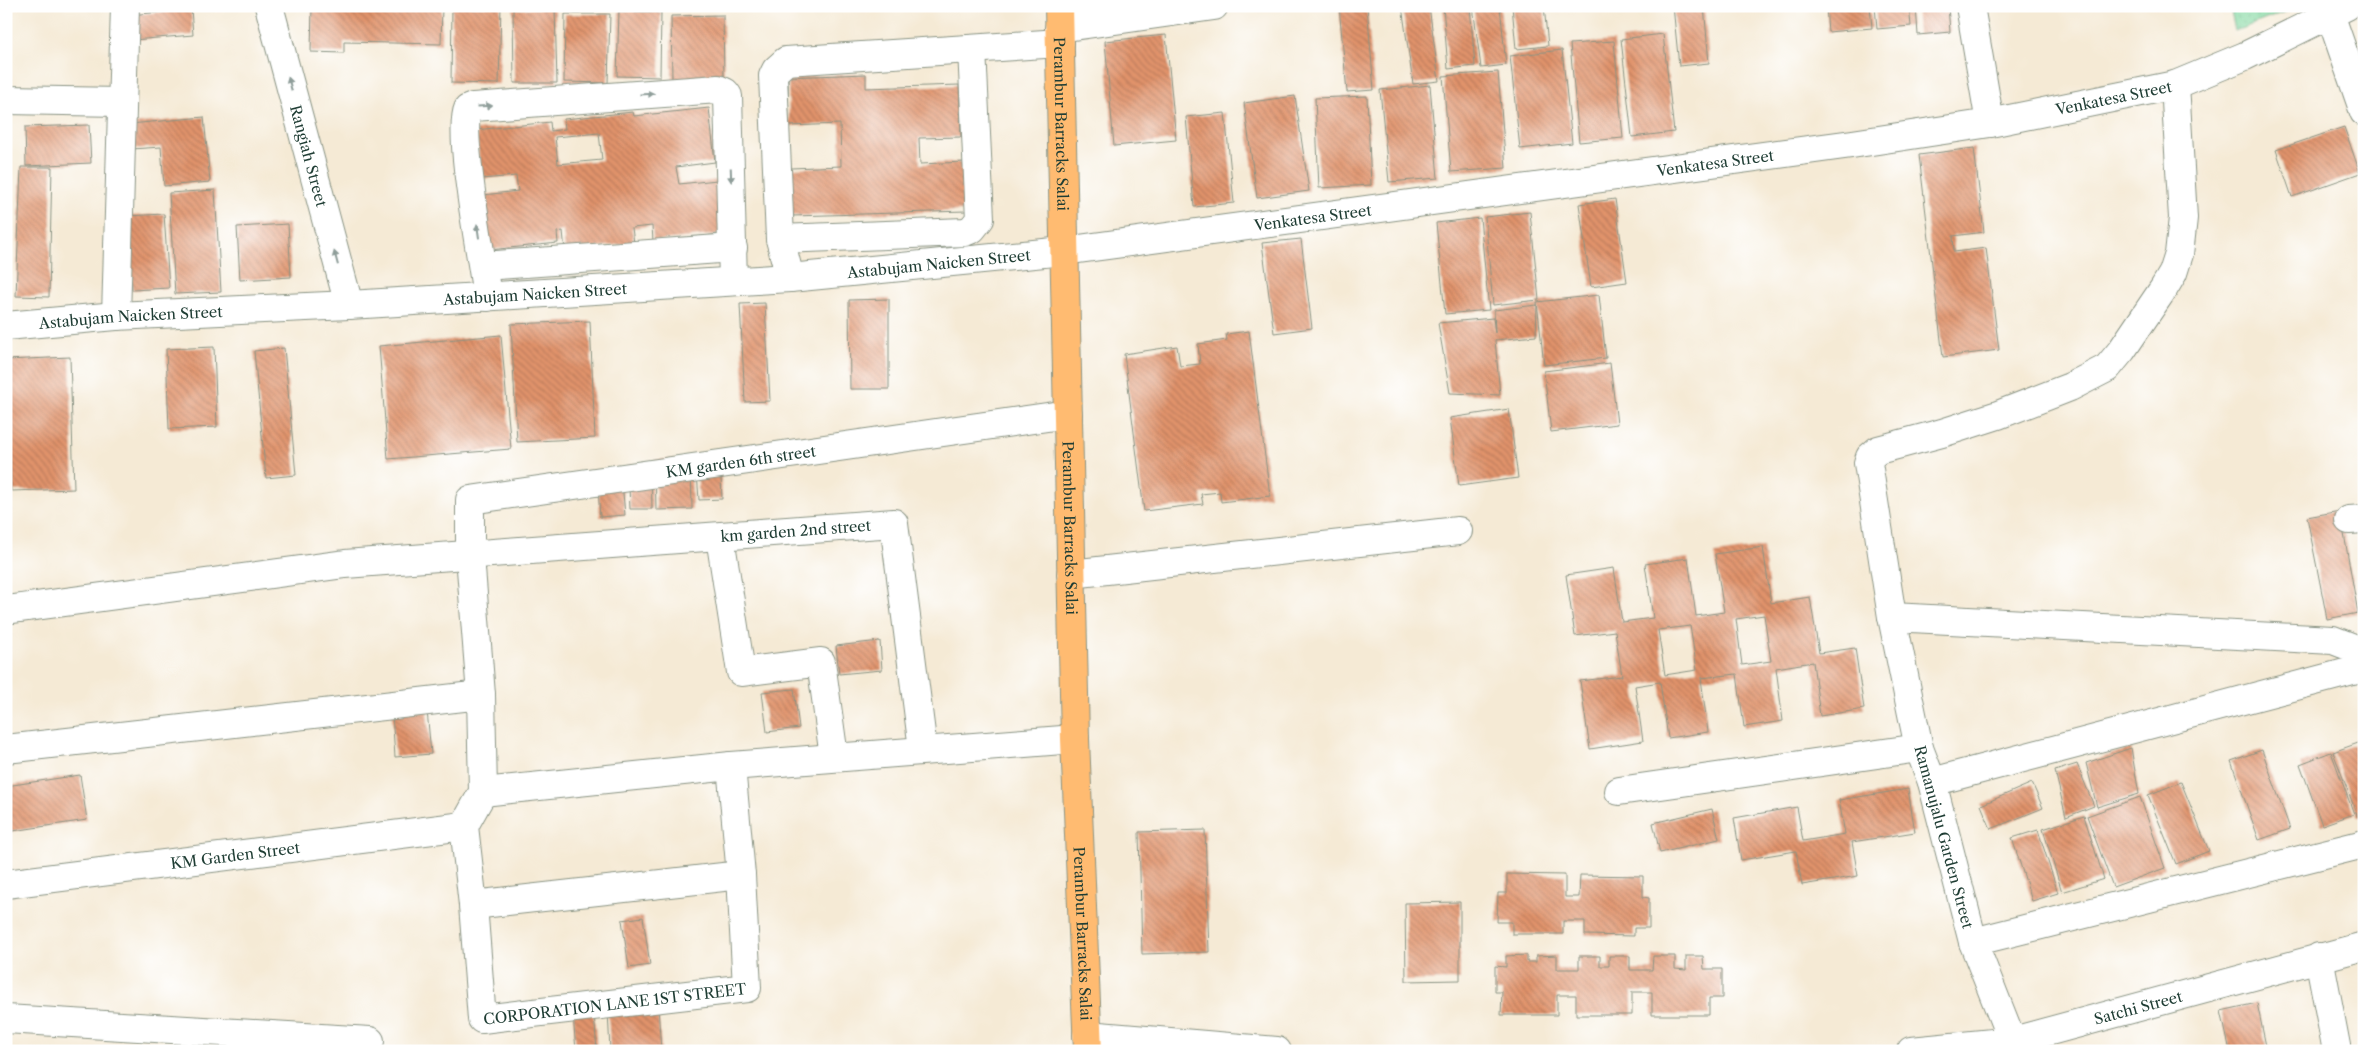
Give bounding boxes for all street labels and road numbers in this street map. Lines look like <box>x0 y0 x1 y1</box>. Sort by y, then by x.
street label: Perambur Barracks Salai <box>1050 37 1073 212</box>
street label: Venkatesa Street <box>2053 76 2174 119</box>
street label: Rangiah Street <box>286 103 332 209</box>
street label: Venkatesa Street <box>1654 145 1776 180</box>
street label: Venkatesa Street <box>1252 200 1373 235</box>
street label: Astabujam Naicken Street <box>845 245 1032 282</box>
street label: Astabujam Naicken Street <box>441 278 628 309</box>
street label: Astabujam Naicken Street <box>37 301 224 333</box>
street label: KM garden 6th street <box>665 441 818 481</box>
street label: Perambur Barracks Salai <box>1059 441 1082 616</box>
street label: km garden 2nd street <box>720 515 872 545</box>
street label: Ramanujalu Garden Street <box>1910 743 1978 931</box>
street label: KM Garden Street <box>169 837 302 873</box>
street label: Perambur Barracks Salai <box>1070 846 1096 1022</box>
street label: CORPORATION LANE 1ST STREET <box>482 979 748 1028</box>
street label: Satchi Street <box>2092 986 2185 1028</box>

